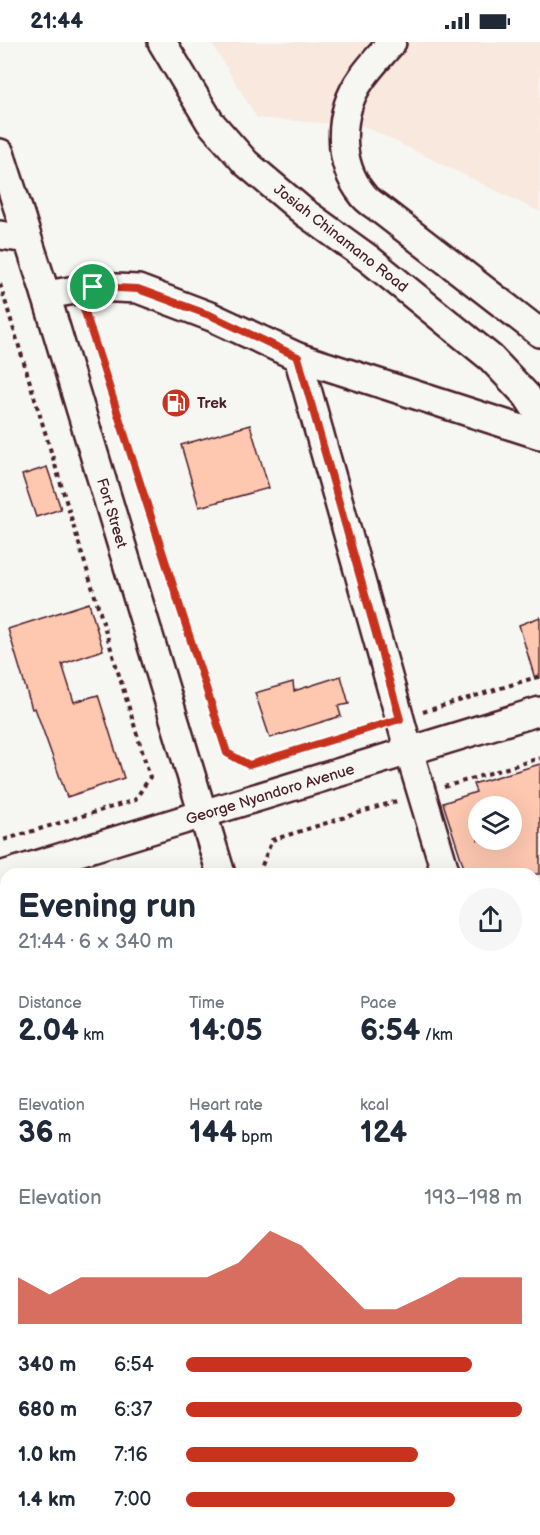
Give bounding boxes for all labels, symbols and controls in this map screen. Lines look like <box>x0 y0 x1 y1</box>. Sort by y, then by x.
text: 21:44 <box>30 8 83 35</box>
street label: Josiah Chinamano Road <box>270 180 412 297</box>
pin <box>67 261 118 312</box>
icon: arrive <box>76 270 109 303</box>
fuel station icon: Trek <box>160 387 192 419</box>
place label: Trek <box>197 394 227 413</box>
street label: Fort Street <box>92 476 131 551</box>
street label: George Nyandoro Avenue <box>184 760 357 829</box>
map controls <box>468 796 522 850</box>
button: layers <box>468 796 522 850</box>
text: Evening run <box>18 887 196 927</box>
button: share <box>459 888 522 951</box>
text: 21:44 · 6 × 340 m <box>18 930 173 954</box>
text: Distance <box>18 994 82 1013</box>
text: Time <box>189 994 224 1013</box>
text: Pace <box>360 994 396 1013</box>
text: 2.04 <box>18 1013 79 1049</box>
text: 14:05 <box>189 1013 263 1049</box>
text: 6:54 <box>360 1013 420 1049</box>
text: km <box>79 1026 104 1045</box>
text: /km <box>420 1026 453 1045</box>
text: Elevation <box>18 1096 85 1115</box>
text: Heart rate <box>189 1096 263 1115</box>
text: kcal <box>360 1096 389 1115</box>
text: 36 <box>18 1115 54 1151</box>
text: 144 <box>189 1115 237 1151</box>
text: 124 <box>360 1115 407 1151</box>
text: m <box>54 1128 71 1147</box>
text: bpm <box>237 1128 273 1147</box>
text: Elevation <box>18 1186 101 1210</box>
text: 193–198 m <box>424 1186 522 1210</box>
text: 340 m <box>18 1353 76 1377</box>
text: 6:54 <box>114 1353 154 1377</box>
text: 680 m <box>18 1398 77 1422</box>
text: 6:37 <box>114 1398 152 1422</box>
text: 1.0 km <box>18 1443 76 1467</box>
text: 7:16 <box>114 1443 148 1467</box>
text: 1.4 km <box>18 1488 76 1512</box>
text: 7:00 <box>114 1488 151 1512</box>

